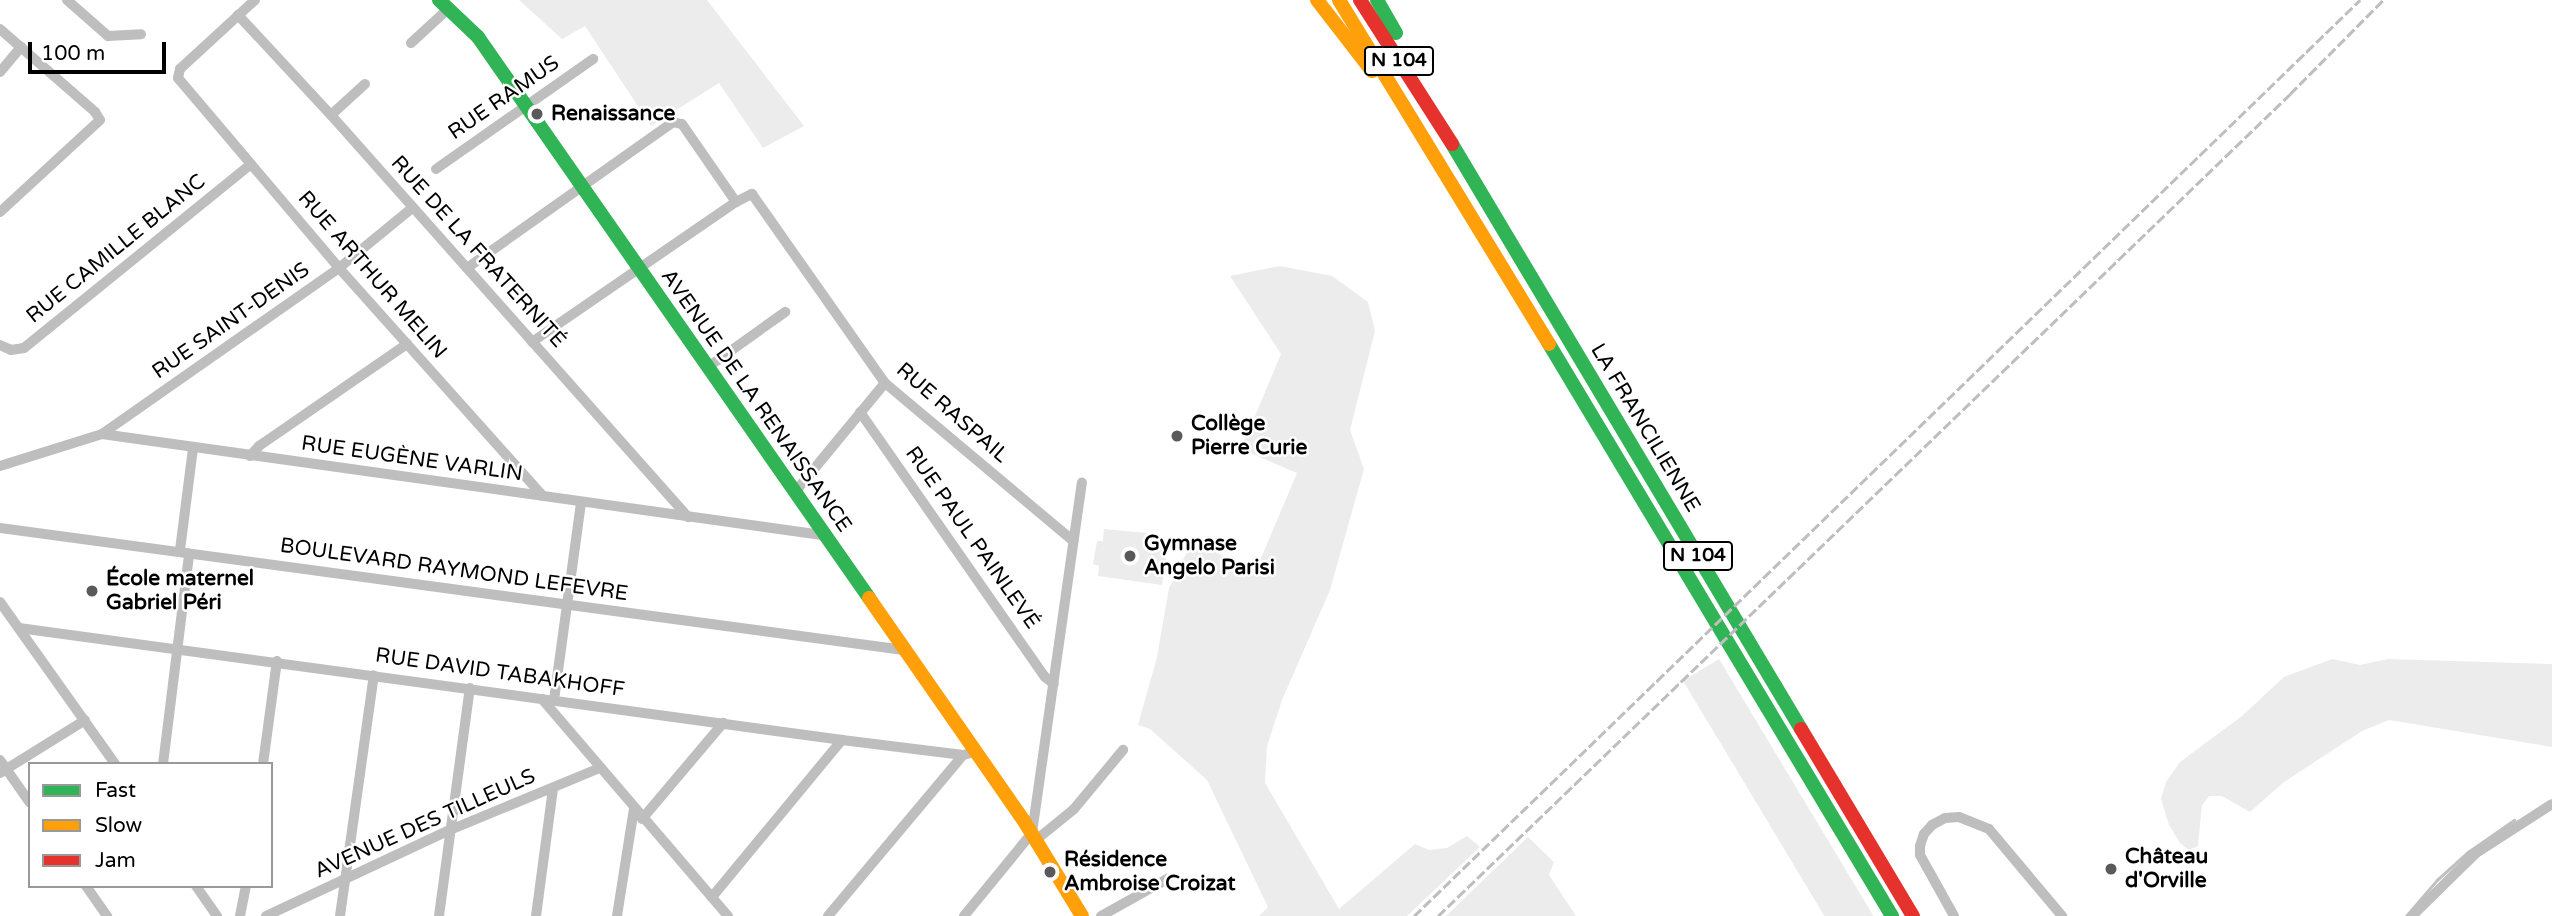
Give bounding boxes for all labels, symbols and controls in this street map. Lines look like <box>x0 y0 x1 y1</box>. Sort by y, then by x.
scale bar <box>32 28 170 72</box>
text: 100 m <box>41 41 105 66</box>
road number: N 104 <box>1364 45 1434 76</box>
street label: RUE RAMUS <box>444 51 564 145</box>
place label: Renaissance <box>551 101 675 127</box>
marker: Renaissance <box>529 106 545 122</box>
street label: RUE DE LA FRATERNITÉ <box>385 151 571 353</box>
street label: RUE CAMILLE BLANC <box>22 169 210 329</box>
street label: RUE ARTHUR MELIN <box>292 186 452 364</box>
street label: RUE SAINT-DENIS <box>148 257 314 385</box>
street label: AVENUE DE LA RENAISSANCE <box>655 265 857 537</box>
street label: LA FRANCILIENNE <box>1585 339 1705 517</box>
street label: RUE RASPAIL <box>891 357 1013 469</box>
place label: Collège Pierre Curie <box>1191 411 1307 461</box>
marker: Collège Pierre Curie <box>1169 428 1185 444</box>
street label: RUE EUGÈNE VARLIN <box>300 431 524 487</box>
street label: RUE PAUL PAINLEVÉ <box>899 442 1045 634</box>
place label: Gymnase Angelo Parisi <box>1144 531 1275 581</box>
street label: BOULEVARD RAYMOND LEFEVRE <box>278 533 630 607</box>
road number: N 104 <box>1663 540 1733 572</box>
marker: Gymnase Angelo Parisi <box>1122 548 1138 564</box>
place label: École maternel Gabriel Péri <box>106 566 254 616</box>
marker: École maternel Gabriel Péri <box>84 583 100 599</box>
street label: RUE DAVID TABAKHOFF <box>374 643 626 703</box>
legend <box>28 762 273 888</box>
street label: AVENUE DES TILLEULS <box>311 764 539 884</box>
text: Fast <box>95 778 136 803</box>
text: Slow <box>95 813 142 838</box>
place label: Château d'Orville <box>2125 844 2208 894</box>
place label: Résidence Ambroise Croizat <box>1064 847 1235 897</box>
text: Jam <box>95 848 136 873</box>
marker: Château d'Orville <box>2103 861 2119 877</box>
marker: Résidence Ambroise Croizat <box>1042 864 1058 880</box>

